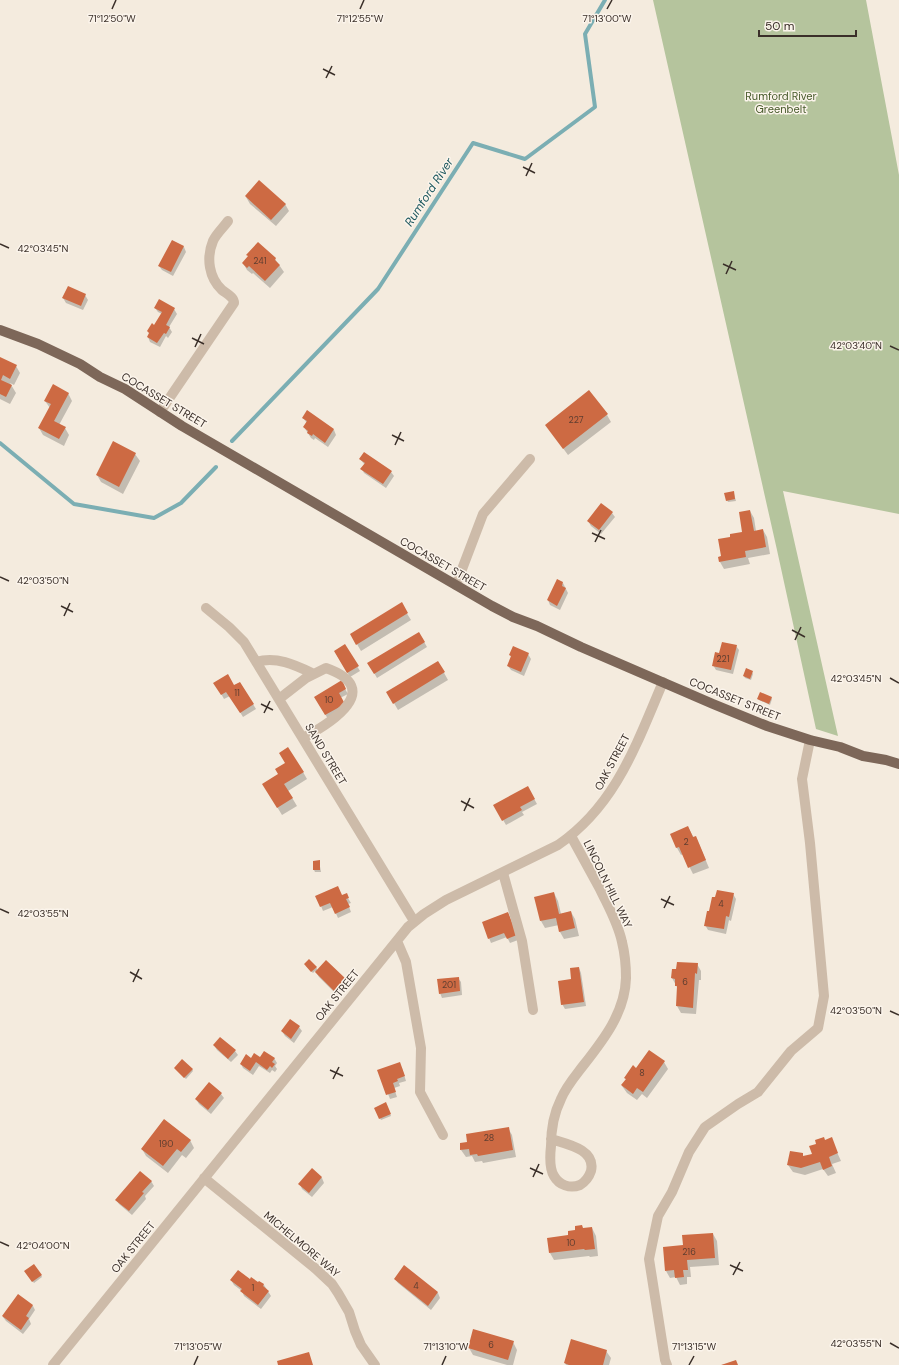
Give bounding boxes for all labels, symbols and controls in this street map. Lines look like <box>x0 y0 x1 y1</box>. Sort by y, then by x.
text: 71°12'50"W <box>88 12 136 25</box>
text: 71°12'55"W <box>337 12 384 25</box>
text: 71°13'00"W <box>583 12 632 25</box>
scale bar <box>759 12 856 38</box>
text: 50 m <box>765 18 794 34</box>
park label: Rumford River Greenbelt <box>745 89 817 116</box>
water label: Rumford River <box>401 154 457 229</box>
text: 42°03'45"N <box>18 242 69 255</box>
house number: 241 <box>253 255 267 267</box>
text: 42°03'40"N <box>830 339 882 352</box>
street label: COCASSET STREET <box>119 369 209 431</box>
house number: 227 <box>568 414 584 426</box>
street label: COCASSET STREET <box>398 534 488 594</box>
text: 42°03'50"N <box>17 574 69 587</box>
house number: 221 <box>716 653 730 665</box>
text: 42°03'45"N <box>831 672 882 685</box>
street label: COCASSET STREET <box>687 674 783 724</box>
house number: 11 <box>234 687 240 699</box>
house number: 10 <box>325 694 333 706</box>
street label: SAND STREET <box>302 721 350 787</box>
street label: OAK STREET <box>591 731 633 793</box>
house number: 2 <box>683 836 689 848</box>
street label: LINCOLN HILL WAY <box>581 838 636 931</box>
house number: 4 <box>718 898 724 910</box>
text: 42°03'55"N <box>17 907 69 920</box>
street label: OAK STREET <box>312 966 362 1024</box>
house number: 6 <box>682 976 688 988</box>
house number: 201 <box>442 979 456 991</box>
text: 42°03'50"N <box>830 1004 882 1017</box>
house number: 8 <box>639 1067 645 1079</box>
house number: 28 <box>484 1132 494 1144</box>
house number: 190 <box>159 1138 173 1150</box>
street label: MICHELMORE WAY <box>261 1208 344 1280</box>
street label: OAK STREET <box>108 1218 158 1276</box>
house number: 10 <box>567 1237 575 1249</box>
text: 42°04'00"N <box>16 1239 70 1252</box>
house number: 216 <box>682 1246 696 1258</box>
house number: 4 <box>413 1280 419 1292</box>
house number: 1 <box>252 1282 255 1294</box>
text: 42°03'55"N <box>830 1337 882 1350</box>
house number: 6 <box>488 1339 494 1351</box>
text: 71°13'05"W <box>174 1340 222 1353</box>
text: 71°13'10"W <box>423 1340 469 1353</box>
text: 71°13'15"W <box>672 1340 716 1353</box>

